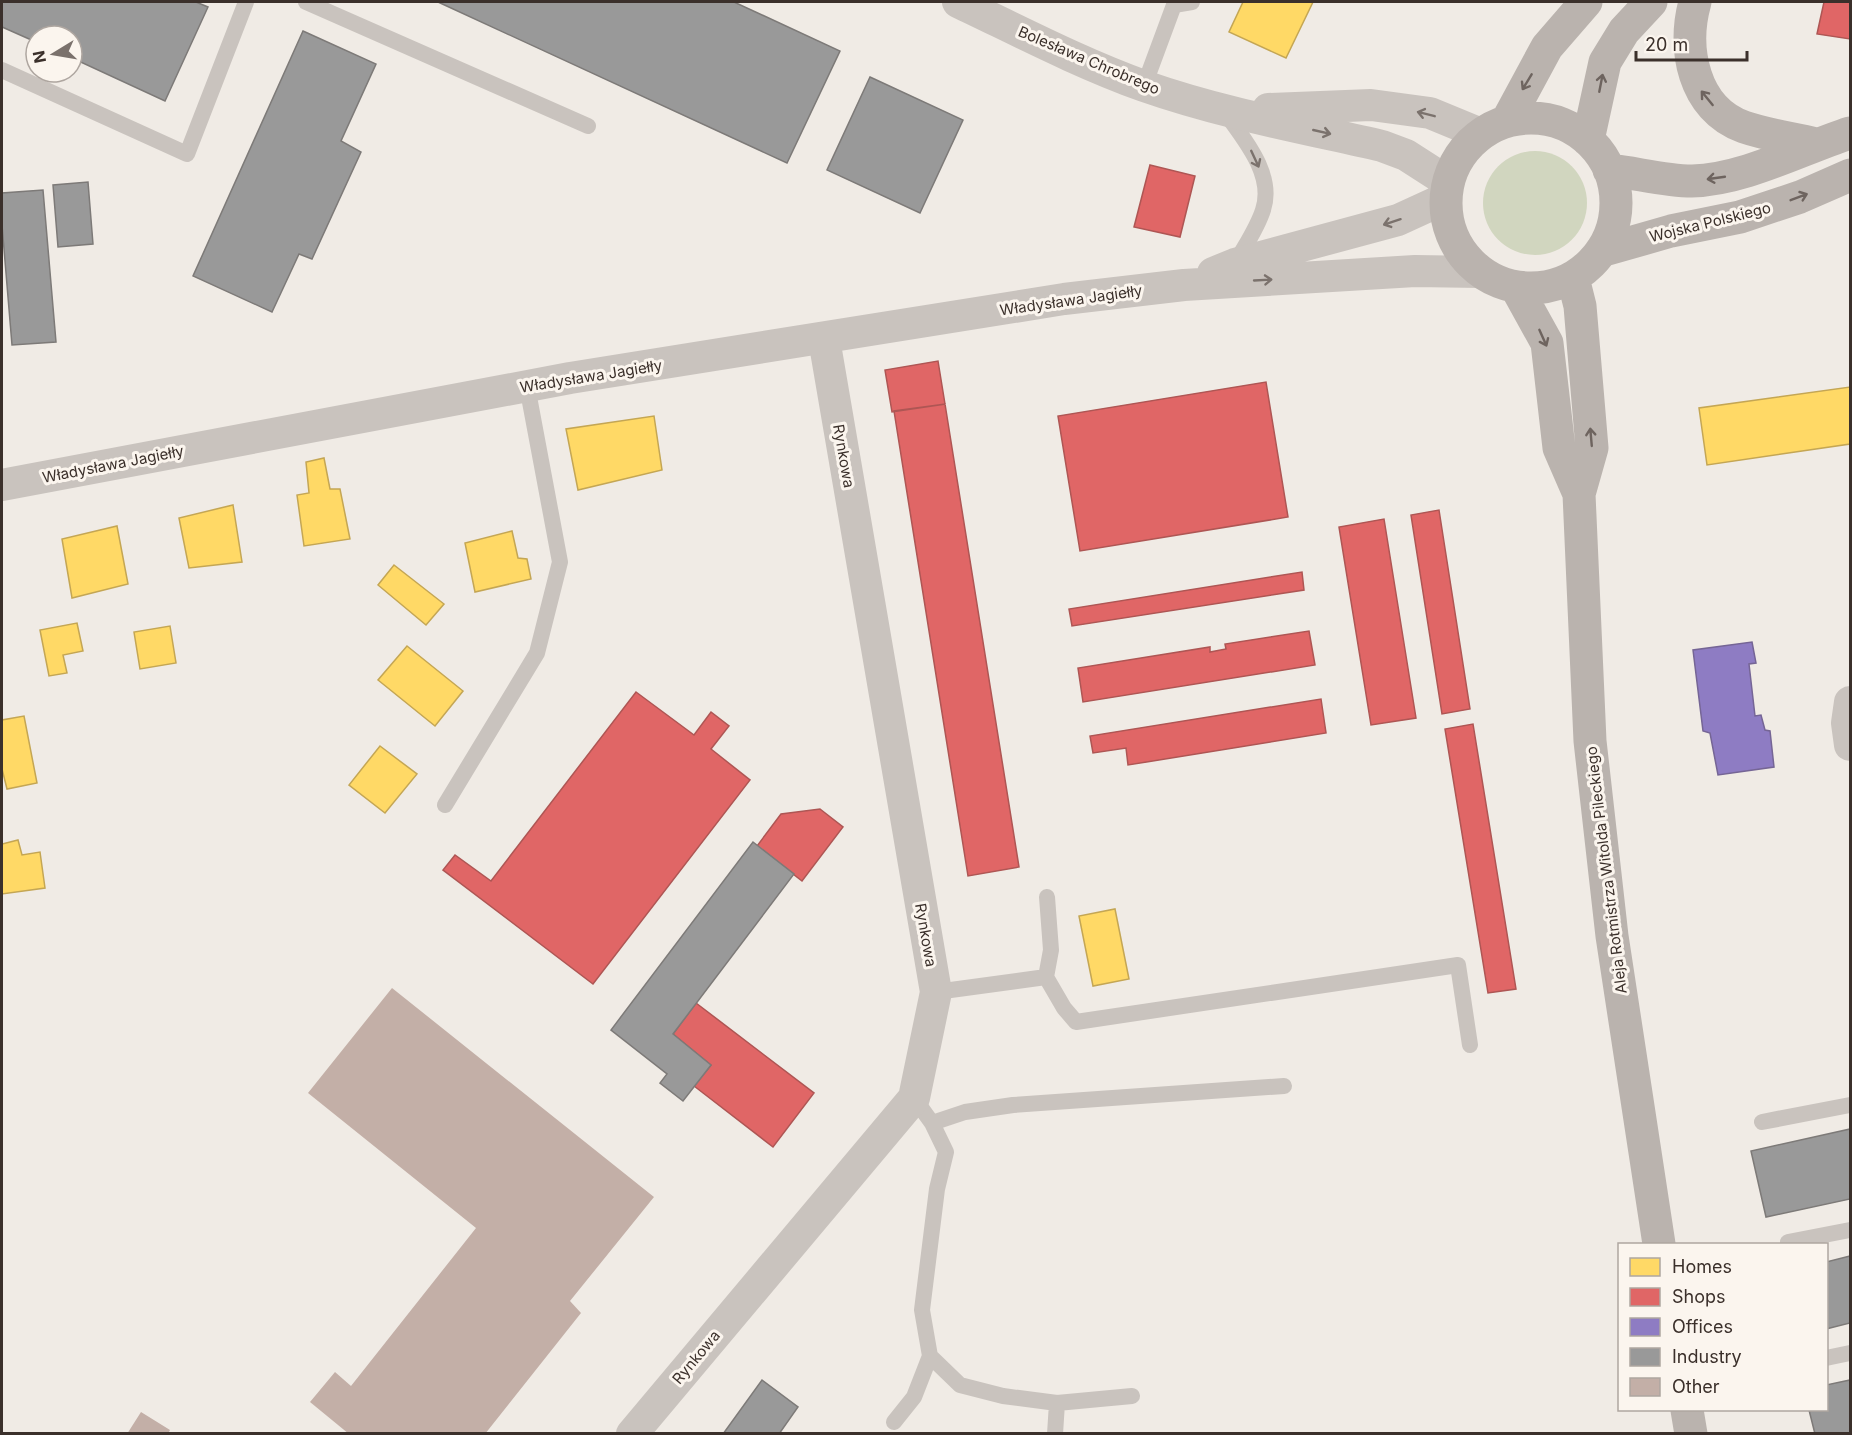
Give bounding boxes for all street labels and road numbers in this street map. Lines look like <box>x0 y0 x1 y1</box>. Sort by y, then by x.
street label: Bolesława Chrobrego <box>1015 22 1163 98</box>
street label: Wojska Polskiego <box>1647 198 1773 246</box>
street label: Władysława Jagiełły <box>999 281 1144 319</box>
street label: Władysława Jagiełły <box>519 355 664 397</box>
street label: Rynkowa <box>829 423 859 489</box>
street label: Władysława Jagiełły <box>41 441 186 487</box>
street label: Aleja Rotmistrza Witolda Pileckiego <box>1581 745 1631 995</box>
street label: Rynkowa <box>911 902 941 968</box>
street label: Rynkowa <box>668 1326 724 1388</box>

